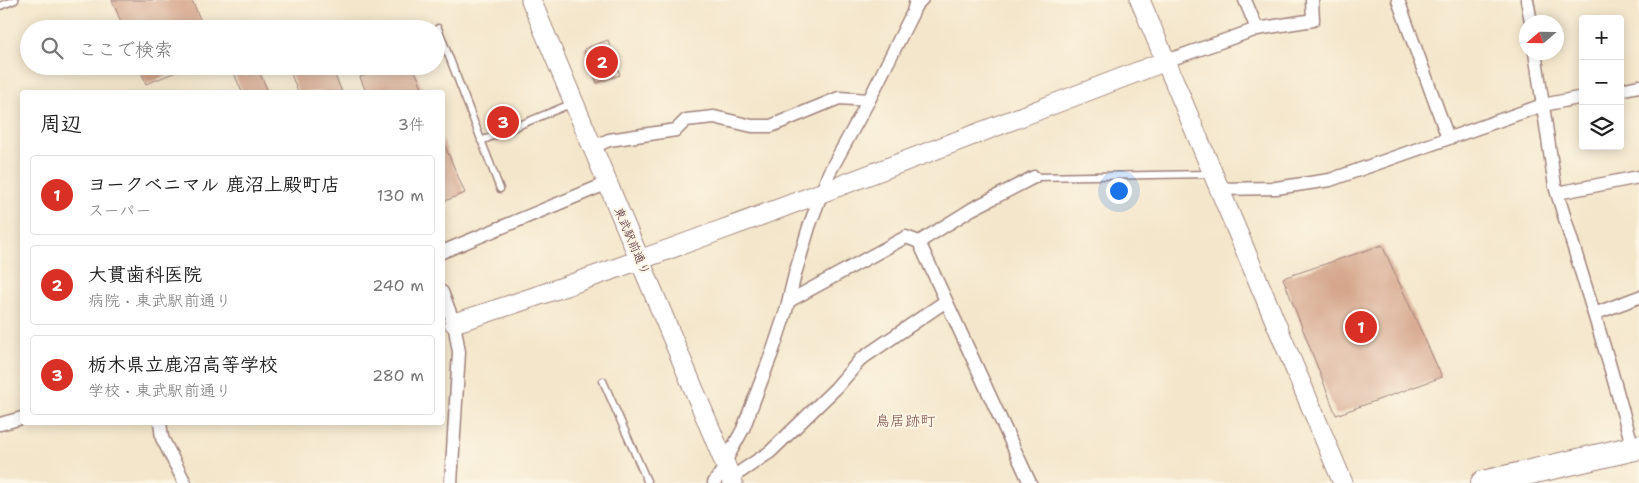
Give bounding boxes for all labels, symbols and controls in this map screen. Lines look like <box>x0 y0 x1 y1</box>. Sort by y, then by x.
north arrow <box>1519 15 1564 60</box>
map controls <box>1579 15 1624 150</box>
button: + <box>1579 15 1624 60</box>
search box <box>20 20 445 75</box>
icon: search <box>38 34 66 62</box>
text: ここで検索 <box>78 37 173 62</box>
pin: 2 <box>586 43 618 81</box>
button: − <box>1579 60 1624 105</box>
pin: 3 <box>487 103 519 141</box>
button: layers <box>1579 105 1624 150</box>
text: 周辺 <box>40 110 82 138</box>
text: 3件 <box>398 114 425 135</box>
text: ヨークベニマル 鹿沼上殿町店 <box>88 172 340 197</box>
your location <box>1106 178 1132 204</box>
text: 1 <box>53 185 61 206</box>
text: 130 m <box>377 185 424 206</box>
text: スーパー <box>88 200 151 221</box>
street label: 東武駅前通り <box>611 205 653 277</box>
text: 大貫歯科医院 <box>88 262 202 287</box>
text: 2 <box>51 275 63 296</box>
text: 240 m <box>372 275 424 296</box>
text: 病院 · 東武駅前通り <box>88 290 231 311</box>
pin: 1 <box>1345 308 1377 346</box>
text: 栃木県立鹿沼高等学校 <box>88 352 278 377</box>
text: 3 <box>51 365 63 386</box>
text: 280 m <box>372 365 424 386</box>
text: 学校 · 東武駅前通り <box>88 380 231 401</box>
district label: 鳥居跡町 <box>875 411 936 431</box>

